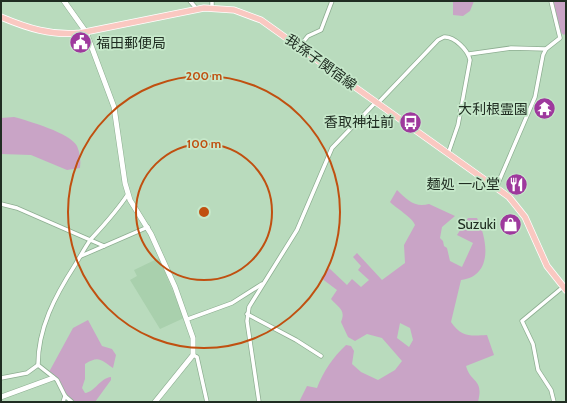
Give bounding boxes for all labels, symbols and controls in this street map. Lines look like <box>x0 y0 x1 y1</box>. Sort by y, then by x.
public building icon: 福田郵便局 <box>68 30 94 56</box>
street label: 我孫子関宿線 <box>282 30 360 94</box>
place label: 福田郵便局 <box>96 34 166 52</box>
text: 200 m <box>186 68 222 83</box>
temple icon: 大利根霊園 <box>531 96 557 122</box>
place label: 大利根霊園 <box>458 100 528 118</box>
bus stop icon: 香取神社前 <box>397 109 423 135</box>
place label: 香取神社前 <box>324 113 394 131</box>
text: 100 m <box>187 136 221 151</box>
restaurant icon: 麺処 一心堂 <box>503 171 529 197</box>
place label: 麺処 一心堂 <box>427 175 500 193</box>
centre of rings <box>197 205 211 219</box>
shop icon: Suzuki <box>498 211 524 237</box>
place label: Suzuki <box>457 215 496 233</box>

